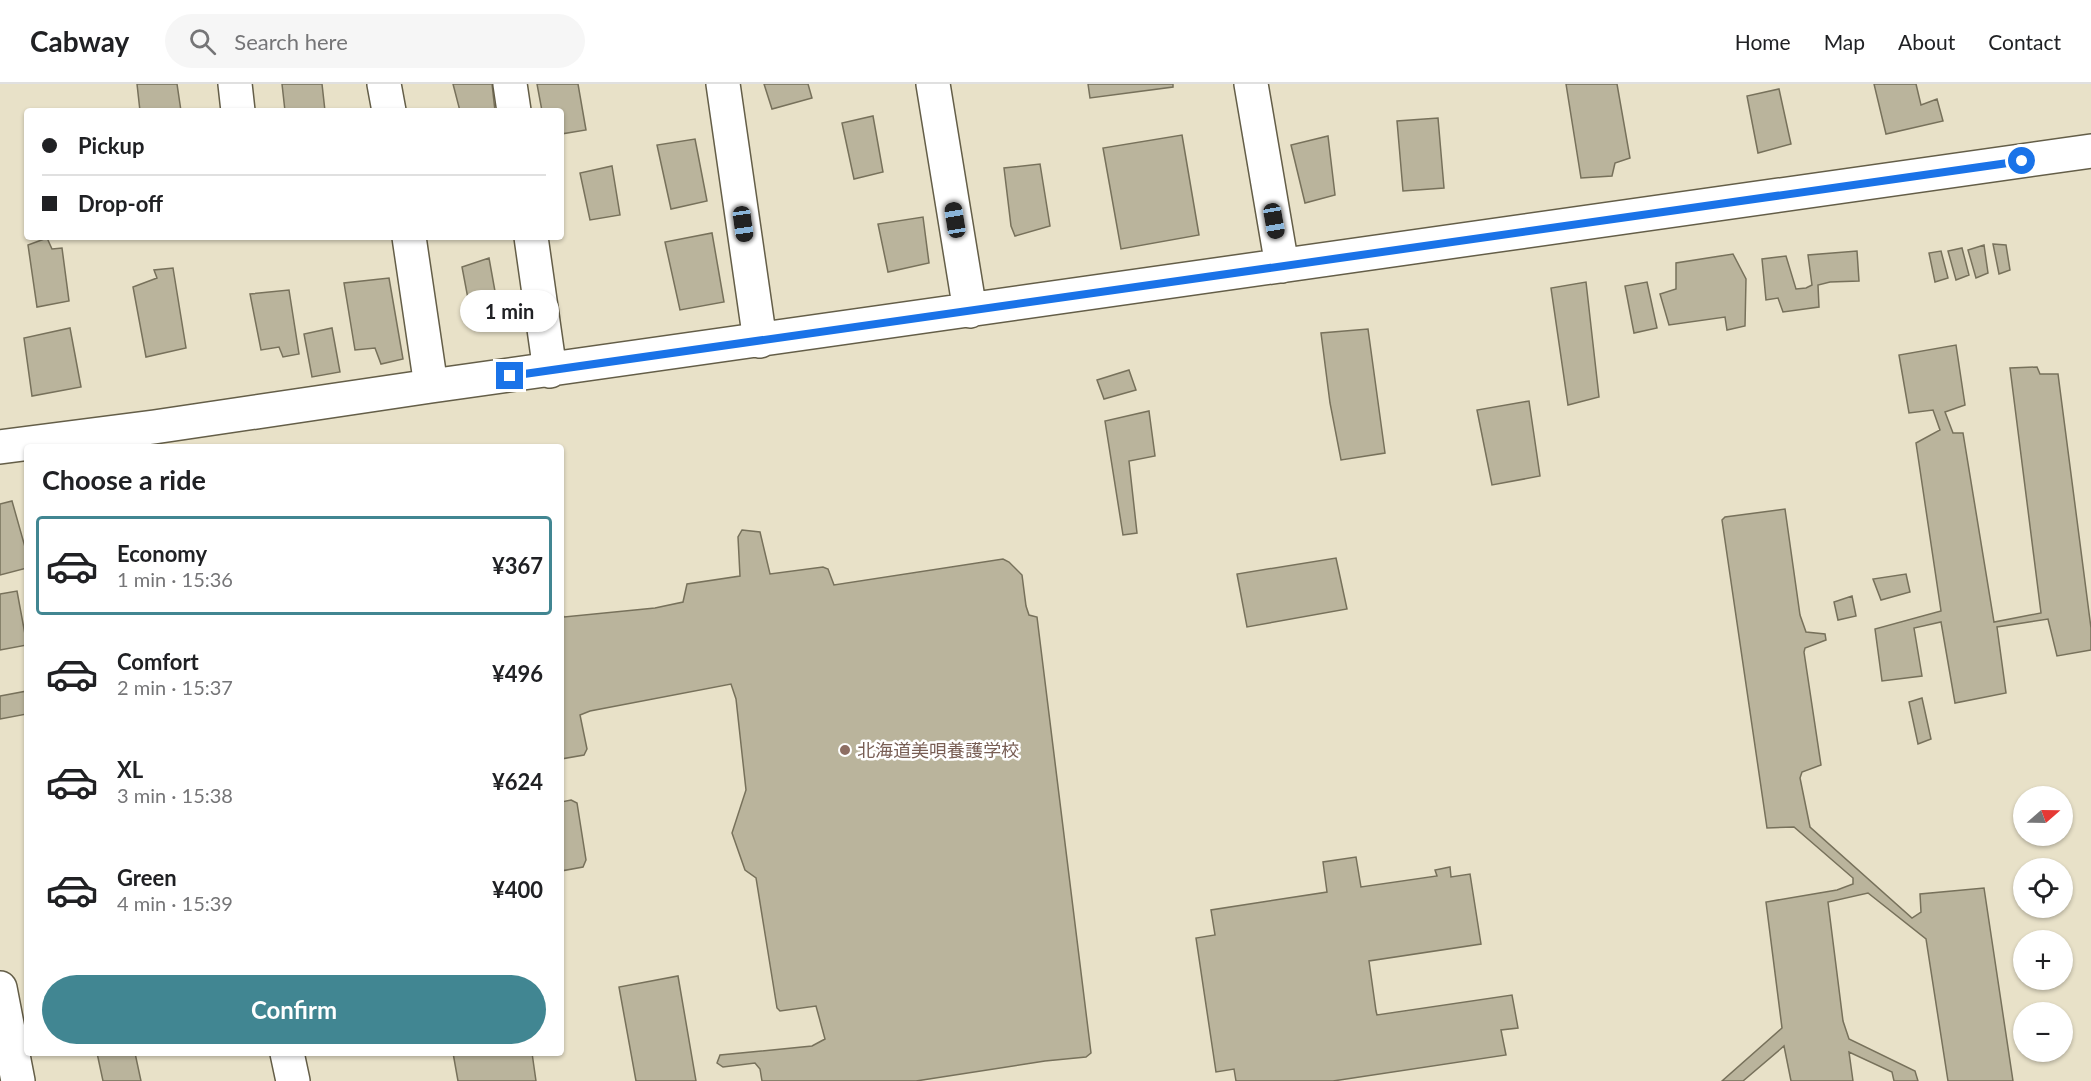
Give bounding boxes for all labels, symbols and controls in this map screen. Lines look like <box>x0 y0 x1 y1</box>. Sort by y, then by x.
search box <box>165 14 585 68</box>
text: Cabway <box>30 24 129 58</box>
icon: search <box>186 25 219 58</box>
text: Search here <box>234 28 348 55</box>
text: Home <box>1735 29 1791 54</box>
text: Map <box>1824 29 1865 54</box>
text: About <box>1898 29 1955 54</box>
text: Contact <box>1988 29 2061 54</box>
text: Pickup <box>78 132 144 159</box>
route start <box>2008 147 2035 174</box>
text: Drop-off <box>78 190 163 217</box>
car <box>943 201 967 239</box>
car <box>1262 202 1286 240</box>
car <box>732 205 754 243</box>
callout: 1 min <box>460 289 560 331</box>
text: 1 min <box>485 299 534 323</box>
route end <box>496 362 523 389</box>
text: Choose a ride <box>42 463 206 496</box>
icon: car <box>45 539 99 593</box>
text: Economy <box>117 540 207 567</box>
text: ¥367 <box>492 552 543 579</box>
text: 1 min · 15:36 <box>117 567 233 591</box>
icon: car <box>45 647 99 701</box>
text: Comfort <box>117 648 199 675</box>
text: ¥496 <box>492 660 543 687</box>
text: 2 min · 15:37 <box>117 675 233 699</box>
place label: 北海道美唄養護学校 <box>857 739 1019 761</box>
marker: 北海道美唄養護学校 <box>838 743 852 757</box>
icon: car <box>45 755 99 809</box>
text: XL <box>117 756 143 783</box>
text: ¥624 <box>492 768 543 795</box>
text: 3 min · 15:38 <box>117 783 233 807</box>
north arrow <box>2013 786 2073 846</box>
map controls <box>2013 786 2073 1062</box>
button: locate <box>2013 858 2073 918</box>
icon: car <box>45 863 99 917</box>
text: Green <box>117 864 177 891</box>
text: ¥400 <box>492 876 543 903</box>
text: 4 min · 15:39 <box>117 891 233 915</box>
button: + <box>2013 930 2073 990</box>
button: Confirm <box>42 975 546 1044</box>
button: − <box>2013 1002 2073 1062</box>

